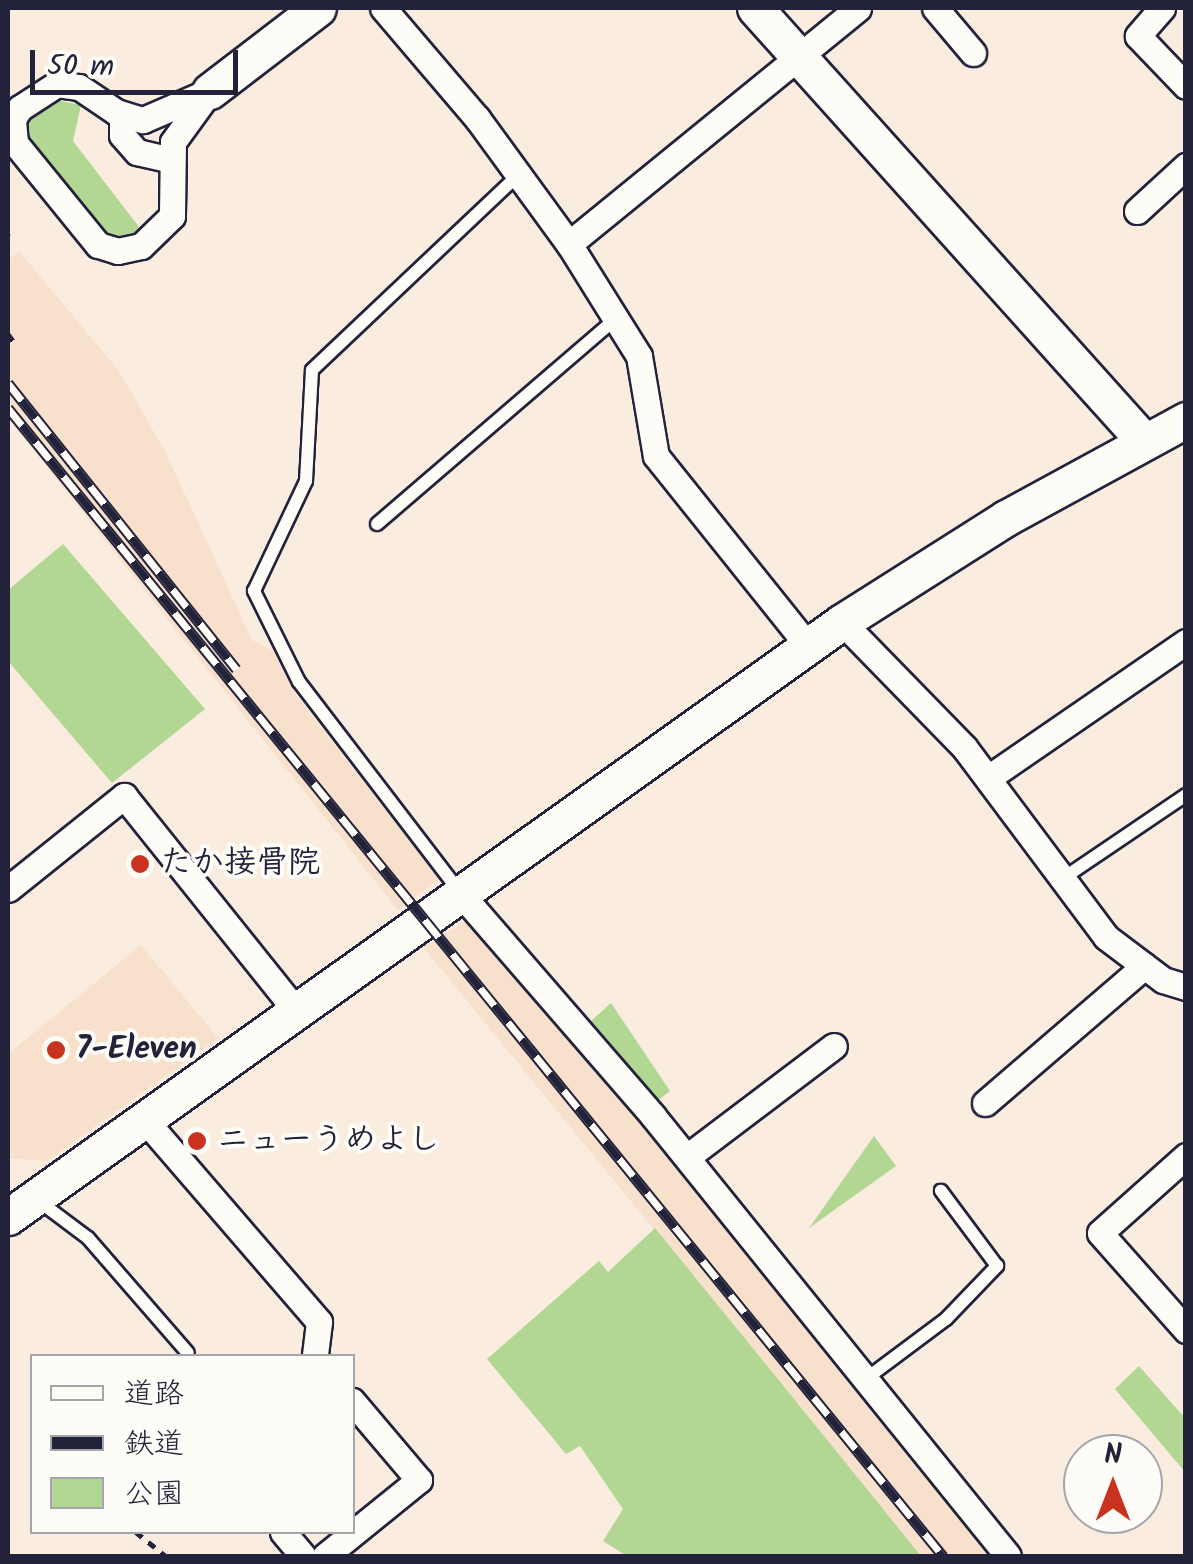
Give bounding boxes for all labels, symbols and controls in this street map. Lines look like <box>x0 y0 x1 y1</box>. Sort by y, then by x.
scale bar <box>35 30 242 92</box>
text: 50 m <box>47 43 114 91</box>
place label: たか接骨院 <box>160 845 320 883</box>
marker: たか接骨院 <box>129 853 151 875</box>
place label: 7-Eleven <box>76 1031 197 1069</box>
marker: 7-Eleven <box>45 1039 67 1061</box>
place label: ニューうめよし <box>217 1122 440 1160</box>
marker: ニューうめよし <box>186 1130 208 1152</box>
legend <box>30 1354 355 1534</box>
text: 道路 <box>124 1371 184 1419</box>
text: 鉄道 <box>124 1421 184 1469</box>
text: N <box>1104 1433 1122 1478</box>
north arrow <box>1063 1434 1163 1534</box>
text: 公園 <box>124 1471 184 1519</box>

